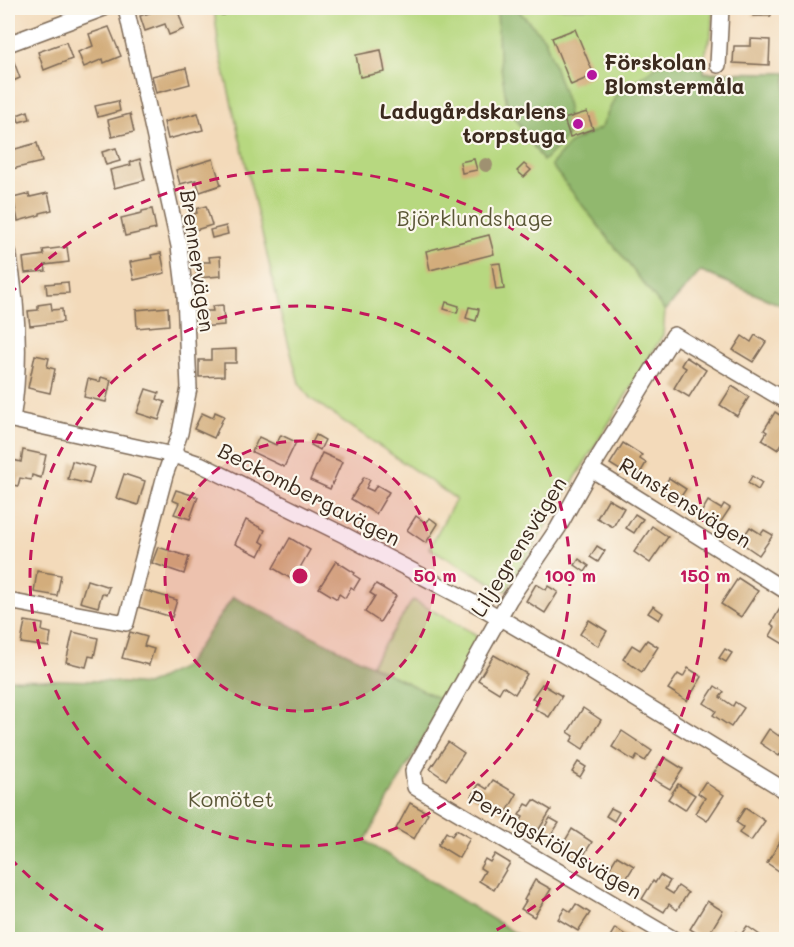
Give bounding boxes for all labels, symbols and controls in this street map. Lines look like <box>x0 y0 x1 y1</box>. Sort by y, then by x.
place label: Förskolan Blomstermåla <box>604 48 745 99</box>
marker: Förskolan Blomstermåla <box>585 68 599 82</box>
place label: Ladugårdskarlens torpstuga <box>379 97 566 148</box>
marker: Ladugårdskarlens torpstuga <box>571 117 585 131</box>
street label: Brennervägen <box>175 188 222 334</box>
park label: Björklundshage <box>397 204 553 231</box>
street label: Beckombergavägen <box>214 436 405 551</box>
street label: Runstensvägen <box>615 450 757 553</box>
street label: Liljegrensvägen <box>464 471 572 621</box>
text: 50 m <box>414 563 456 587</box>
text: 100 m <box>544 563 596 587</box>
text: 150 m <box>680 563 730 587</box>
centre of rings <box>290 566 310 586</box>
street label: Peringskiöldsvägen <box>464 783 647 904</box>
park label: Komötet <box>188 785 274 812</box>

